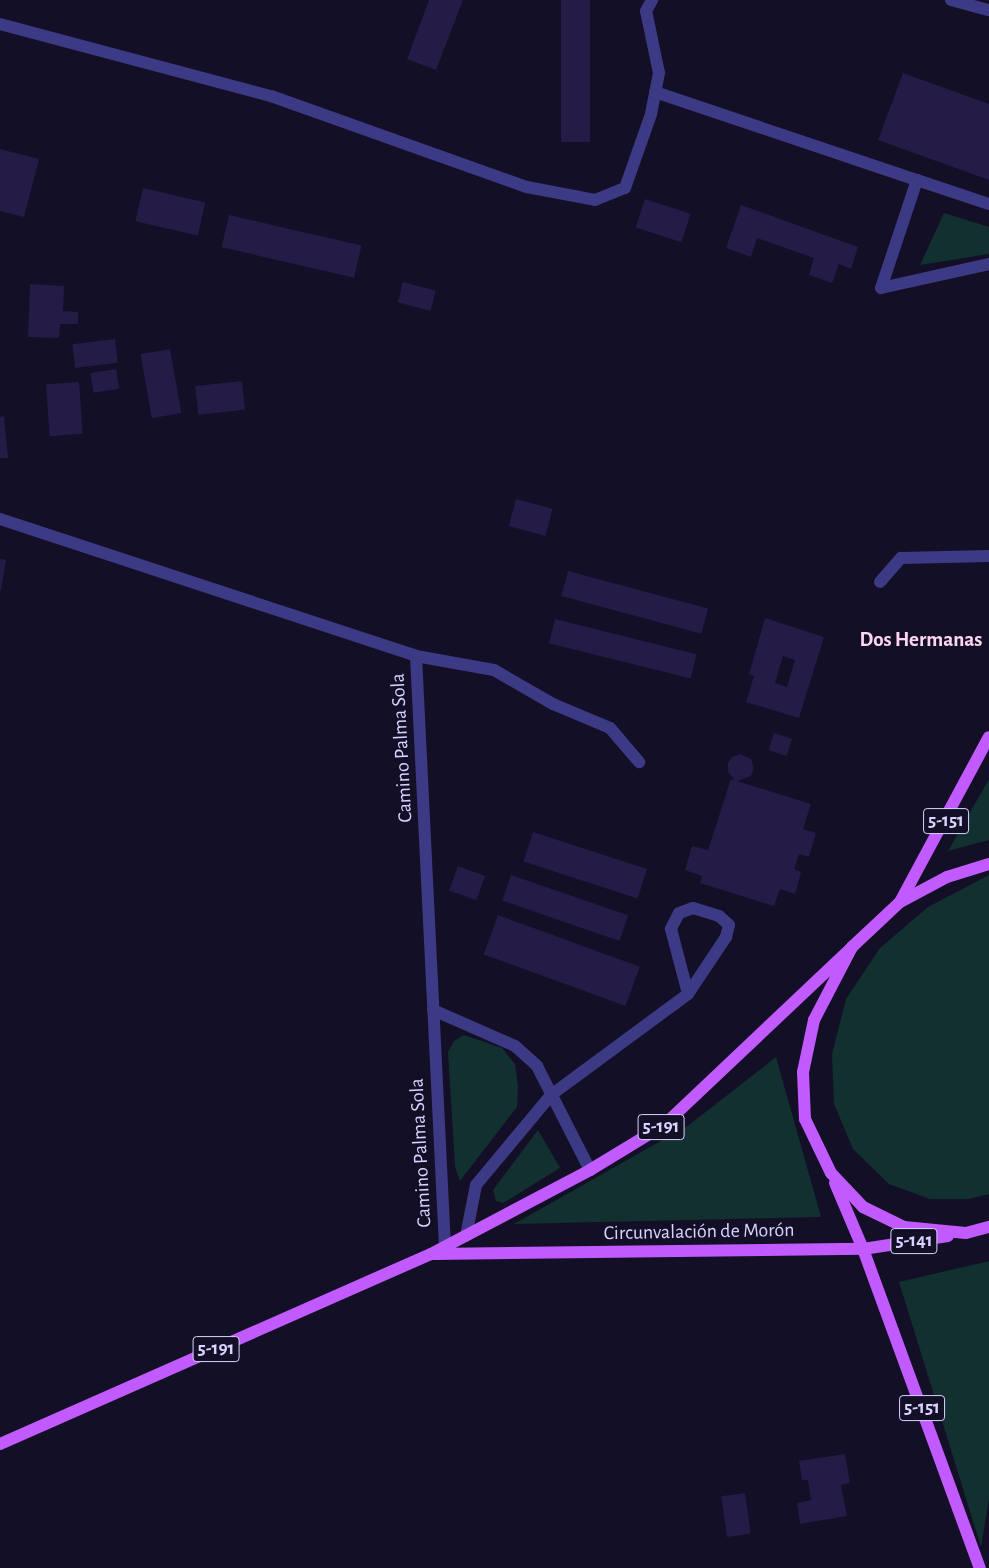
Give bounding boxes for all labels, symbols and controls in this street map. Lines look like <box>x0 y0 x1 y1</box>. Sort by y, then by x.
district label: Dos Hermanas <box>860 627 982 653</box>
street label: Camino Palma Sola <box>386 673 418 823</box>
road number: 5-151 <box>922 804 970 838</box>
street label: Camino Palma Sola <box>405 1078 437 1228</box>
road number: 5-191 <box>637 1110 685 1144</box>
street label: Circunvalación de Morón <box>603 1218 795 1246</box>
road number: 5-141 <box>890 1224 938 1258</box>
road number: 5-191 <box>192 1332 240 1366</box>
road number: 5-151 <box>898 1392 946 1425</box>

